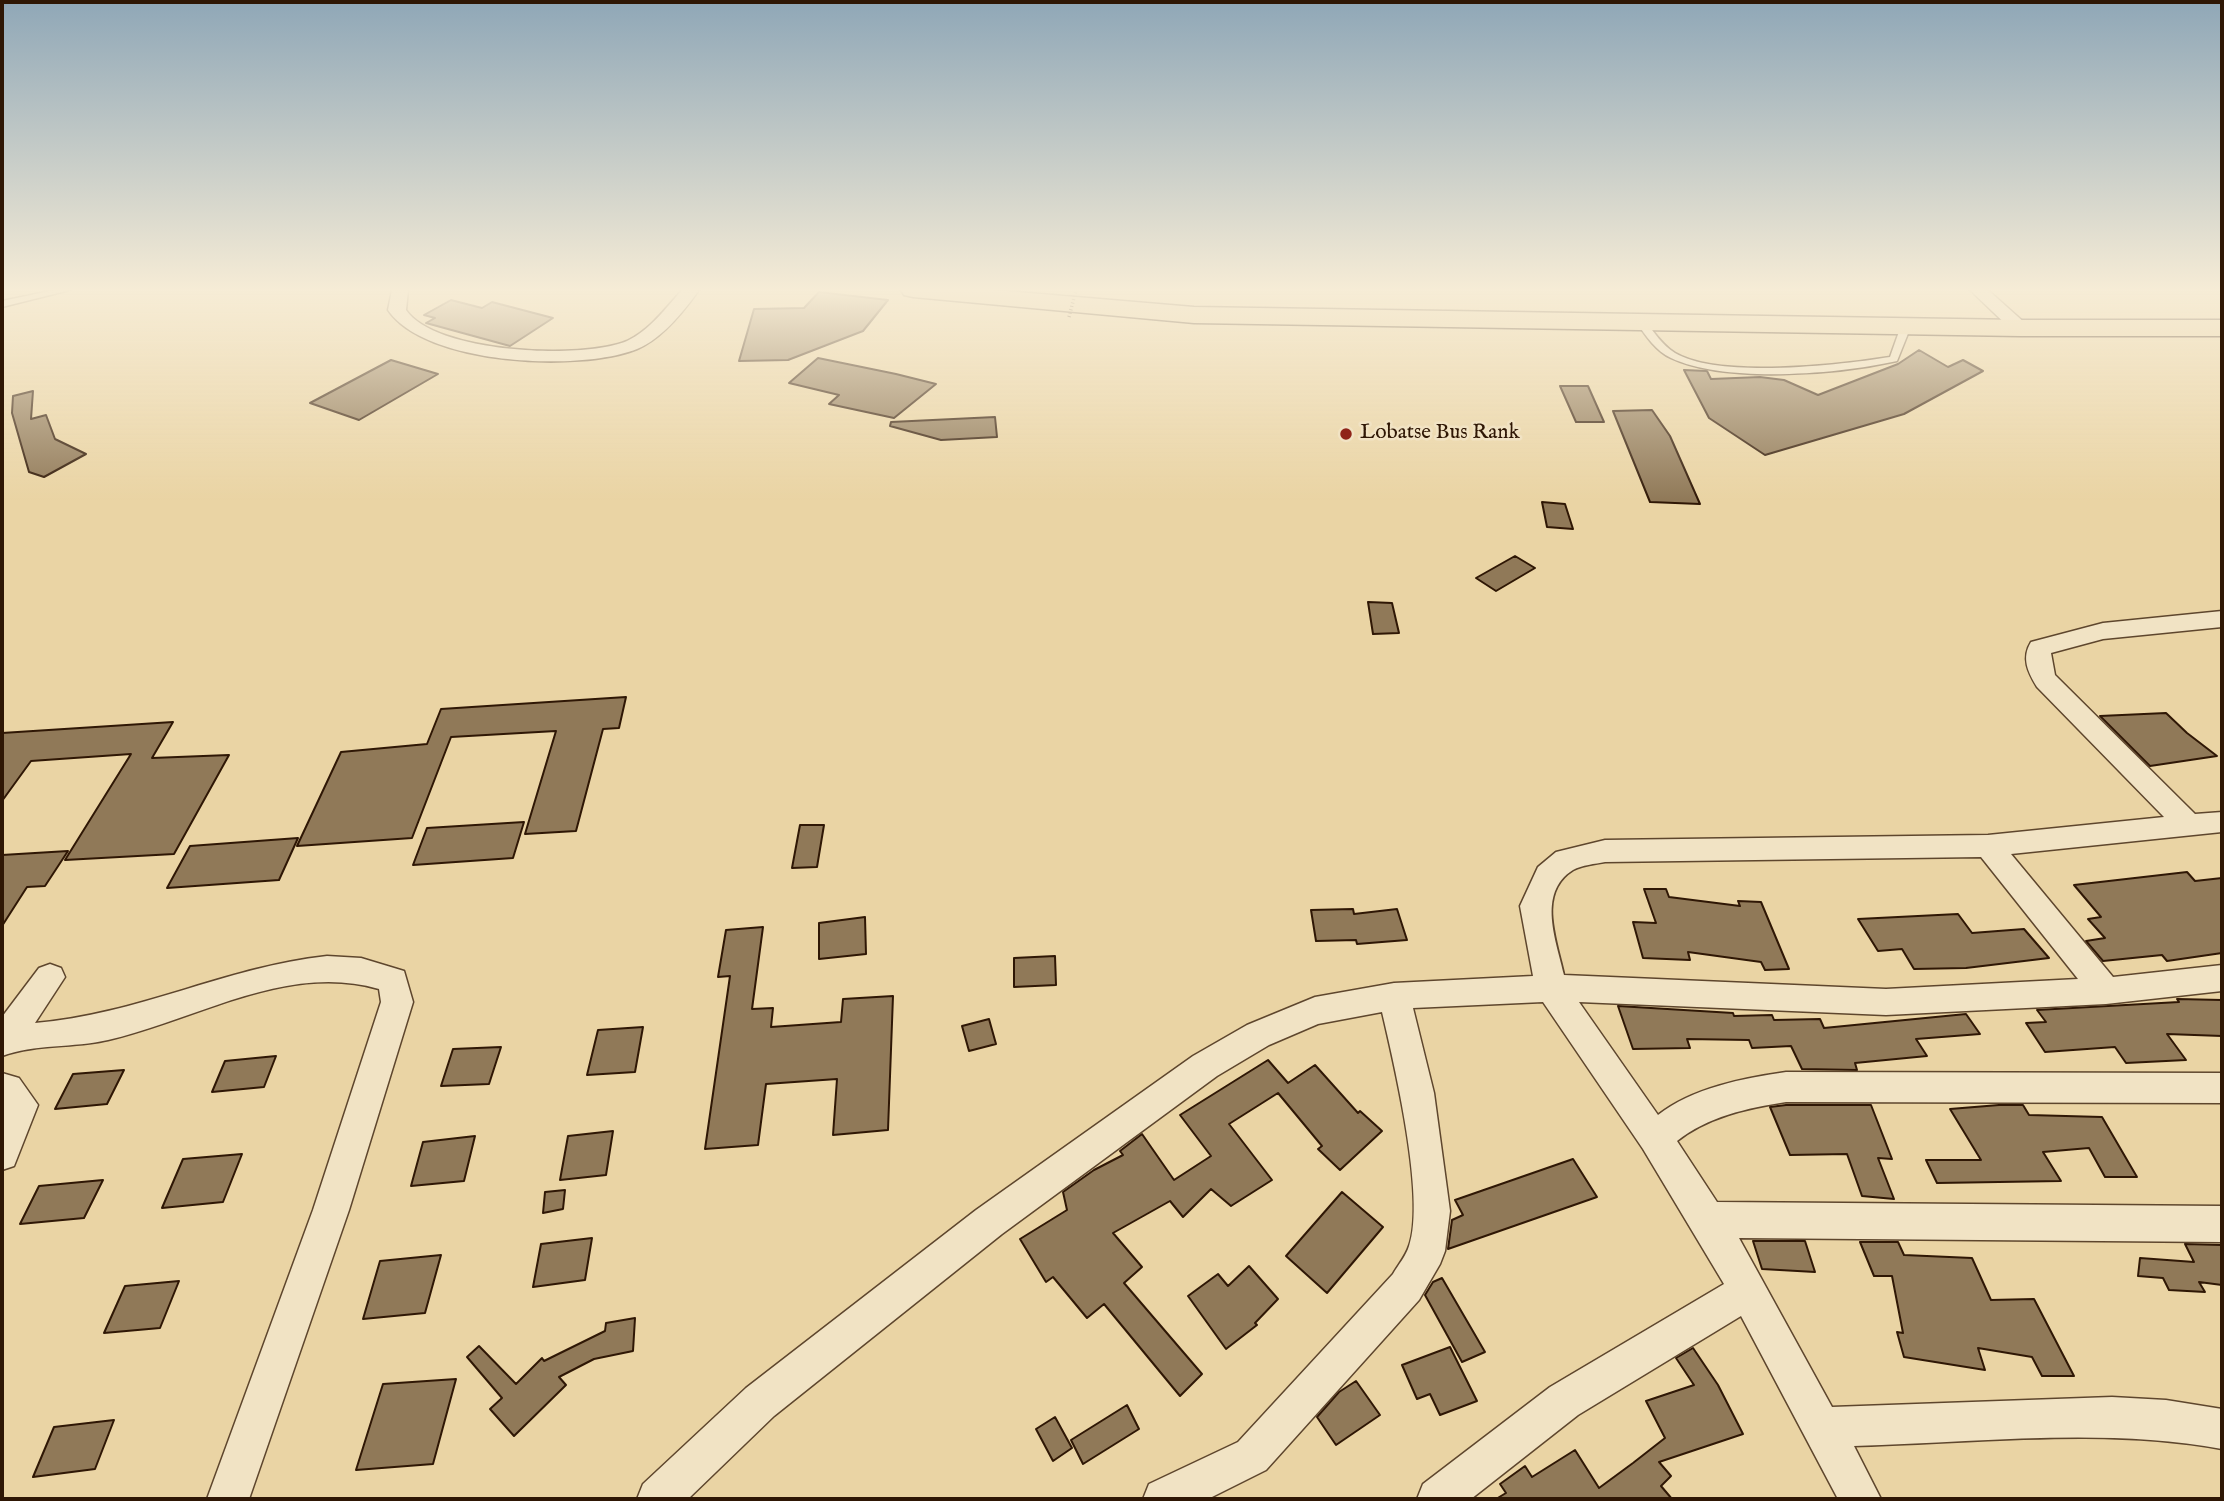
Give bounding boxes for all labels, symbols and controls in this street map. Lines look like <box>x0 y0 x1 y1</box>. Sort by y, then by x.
place label: Lobatse Bus Rank <box>1360 421 1520 447</box>
marker: Lobatse Bus Rank <box>1338 426 1354 442</box>

